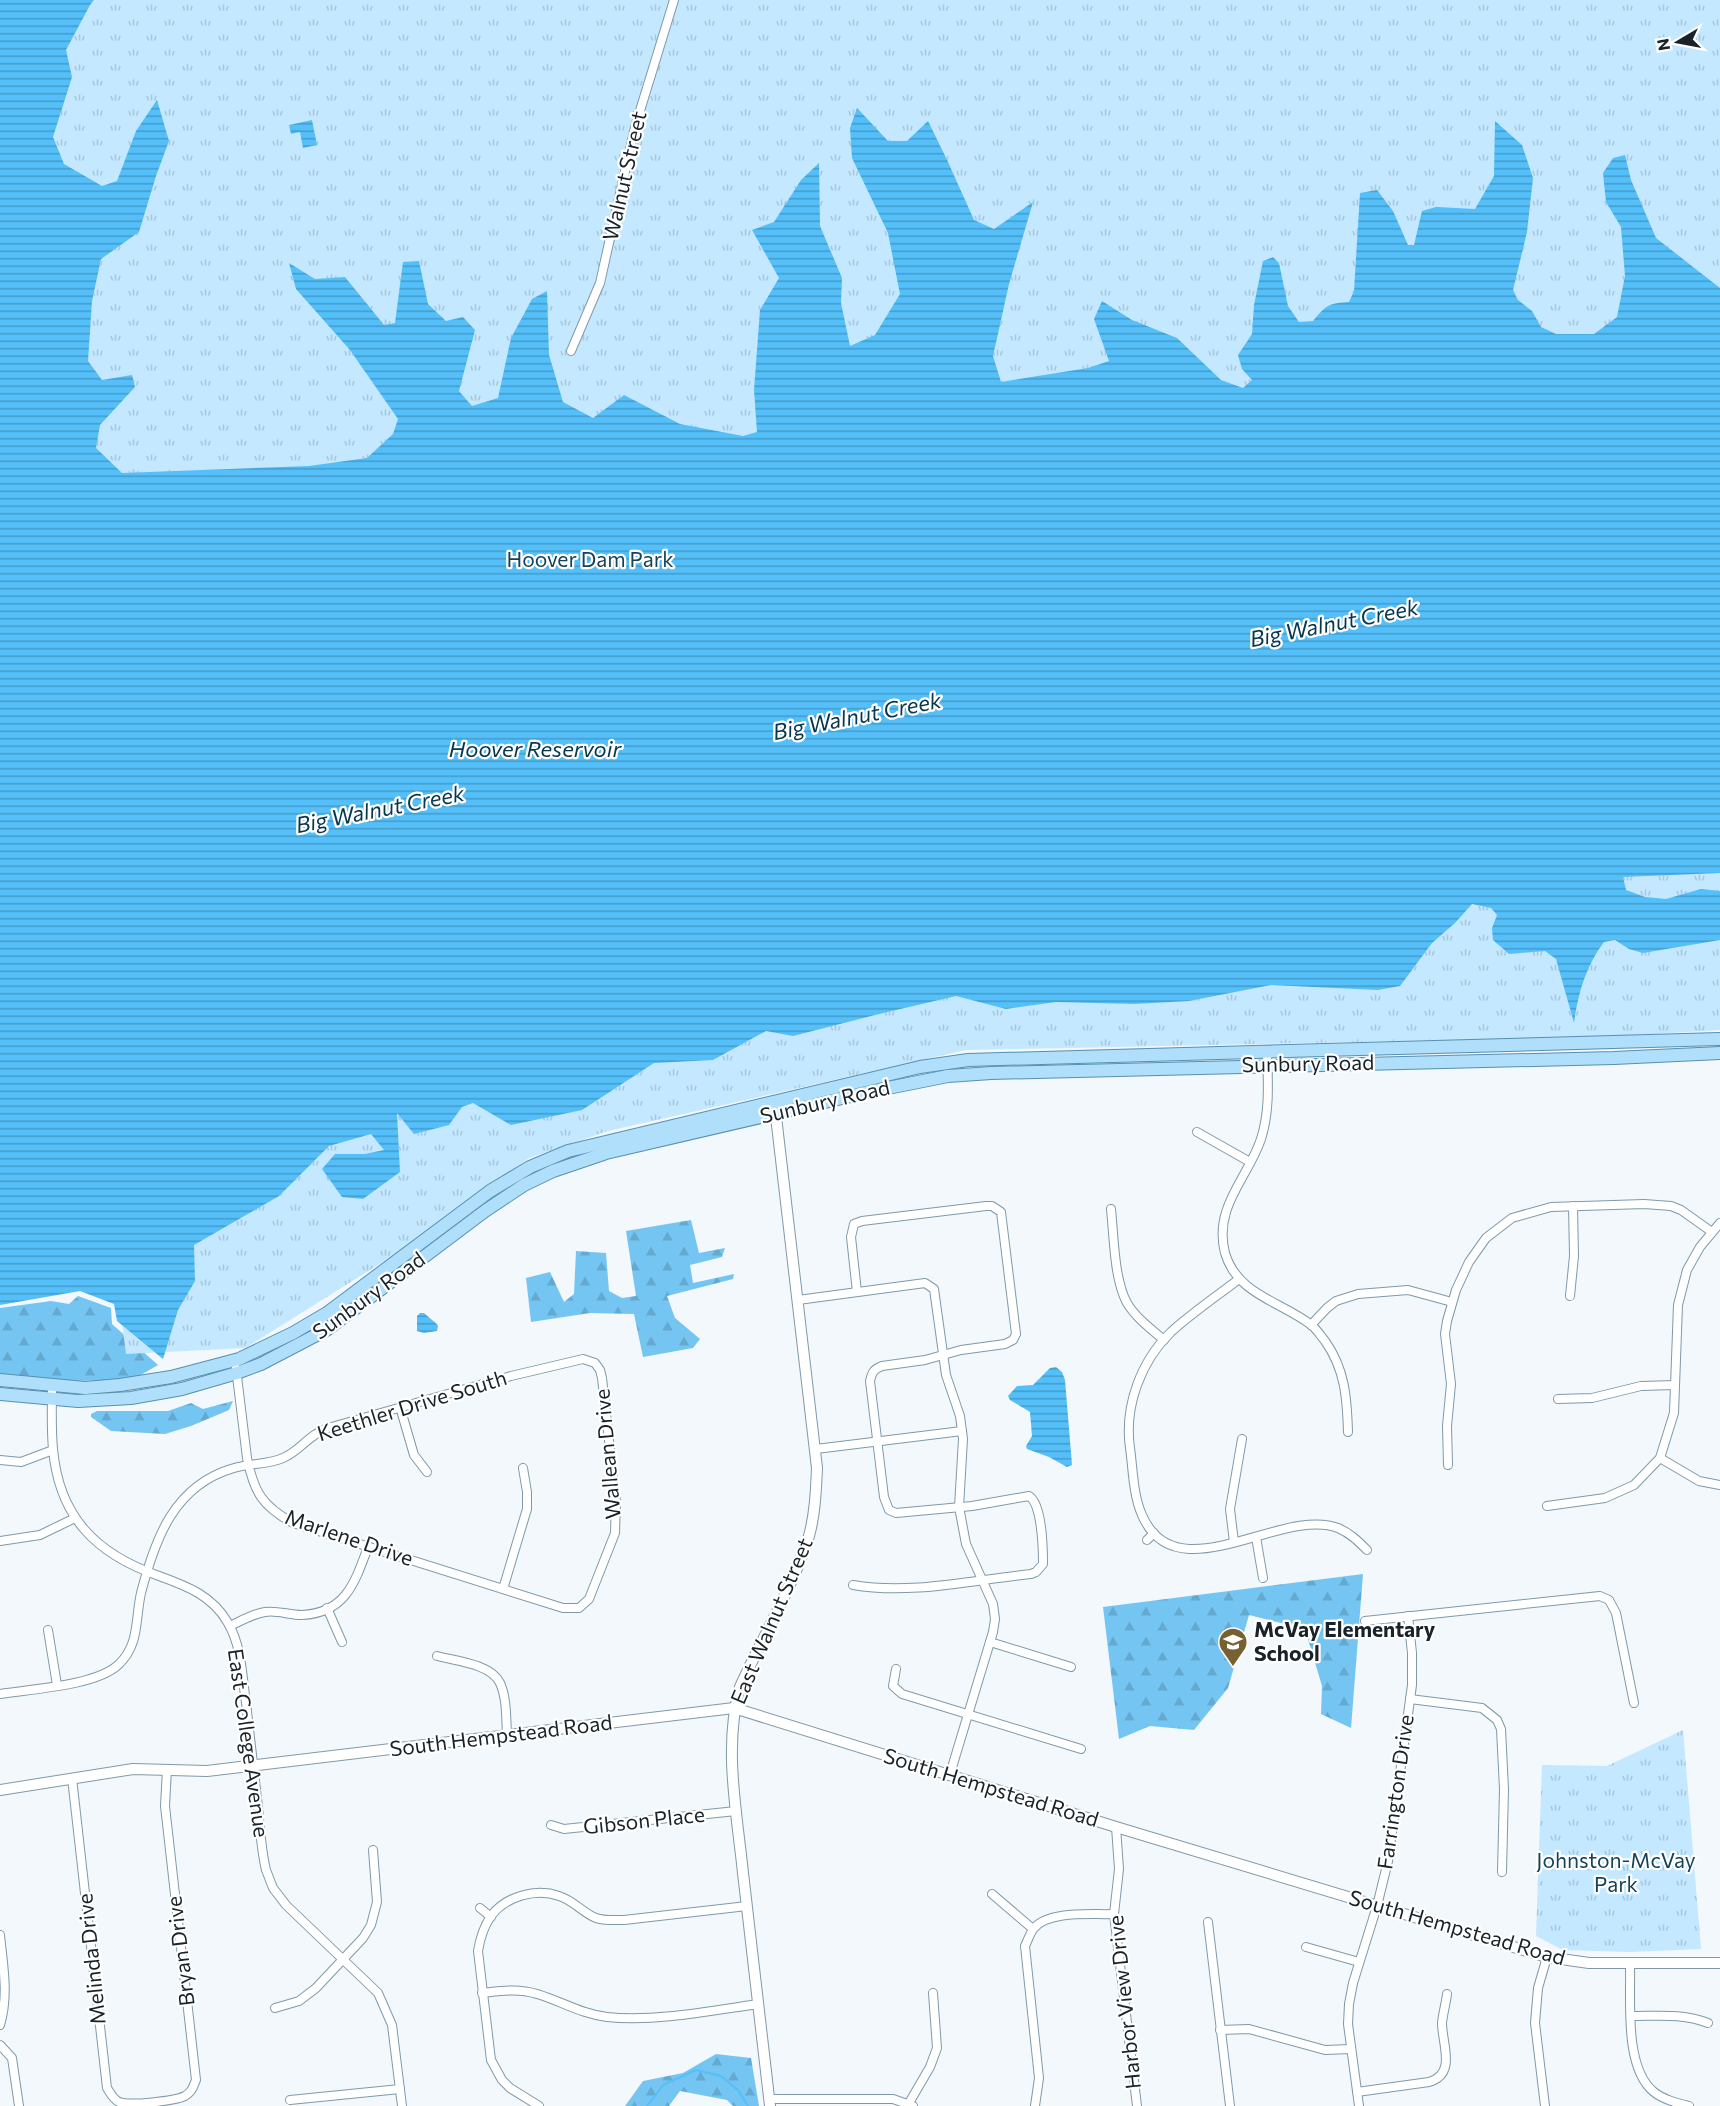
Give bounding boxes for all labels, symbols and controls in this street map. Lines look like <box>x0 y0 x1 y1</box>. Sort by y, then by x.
north arrow <box>1648 12 1708 72</box>
text: N <box>1652 37 1673 52</box>
street label: Walnut Street <box>596 108 651 243</box>
park label: Hoover Dam Park <box>506 546 674 571</box>
water label: Big Walnut Creek <box>1247 593 1422 652</box>
water label: Big Walnut Creek <box>770 686 945 745</box>
water label: Hoover Reservoir <box>449 735 622 762</box>
water label: Big Walnut Creek <box>293 779 468 838</box>
street label: Sunbury Road <box>1241 1049 1374 1076</box>
street label: Sunbury Road <box>757 1073 892 1128</box>
street label: Sunbury Road <box>307 1246 429 1344</box>
street label: Keethler Drive South <box>314 1364 509 1445</box>
street label: Wallean Drive <box>588 1388 625 1520</box>
street label: Marlene Drive <box>282 1503 417 1570</box>
street label: East Walnut Street <box>724 1534 817 1707</box>
place label: McVay Elementary School <box>1254 1616 1436 1665</box>
school or university icon: McVay Elementary School <box>1217 1626 1249 1668</box>
street label: East College Avenue <box>224 1647 275 1839</box>
street label: South Hempstead Road <box>388 1708 613 1761</box>
street label: Farrington Drive <box>1371 1713 1418 1871</box>
street label: South Hempstead Road <box>881 1742 1102 1831</box>
street label: Gibson Place <box>582 1801 706 1838</box>
park label: Johnston-McVay Park <box>1536 1847 1696 1896</box>
street label: South Hempstead Road <box>1346 1884 1568 1969</box>
street label: Melinda Drive <box>71 1892 110 2026</box>
street label: Bryan Drive <box>160 1895 199 2007</box>
street label: Harbor View Drive <box>1102 1914 1145 2090</box>

